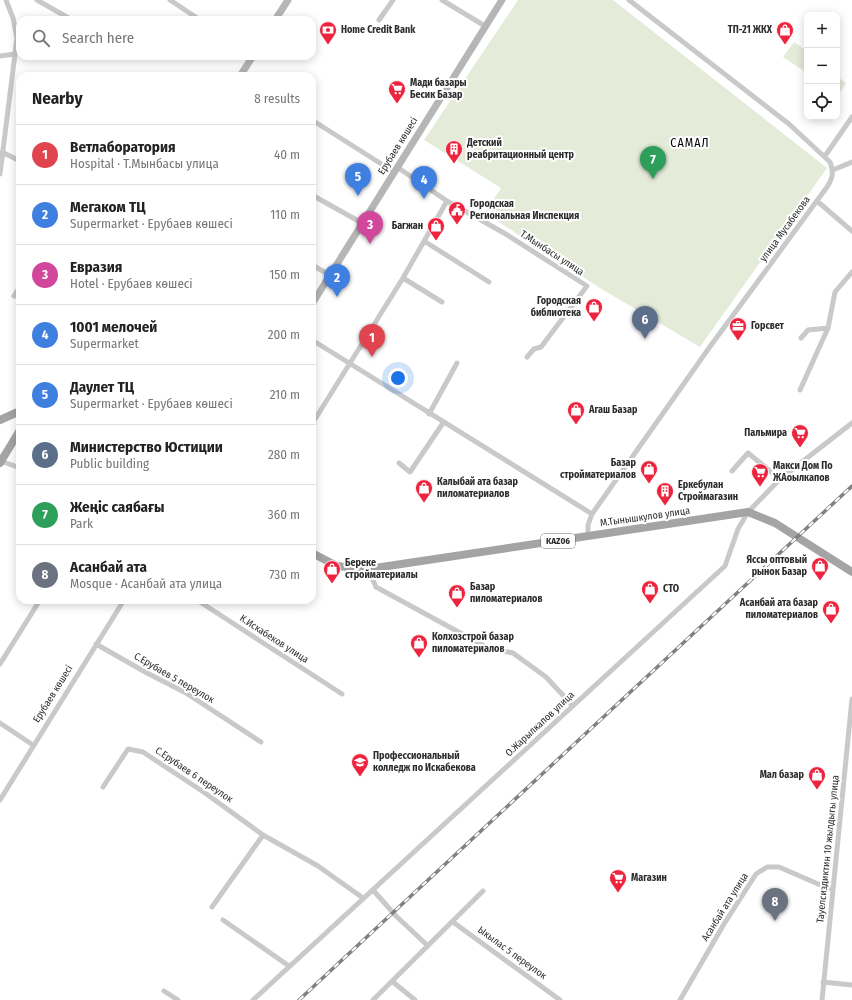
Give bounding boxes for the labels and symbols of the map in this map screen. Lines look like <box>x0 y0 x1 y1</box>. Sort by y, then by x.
bank icon: Home Credit Bank <box>318 20 338 45</box>
shop icon: ТП-21 ЖКХ <box>775 20 795 45</box>
place label: Home Credit Bank <box>341 24 416 36</box>
place label: ТП-21 ЖКХ <box>728 24 773 36</box>
place label: Мади базары Бесик Базар <box>410 77 467 101</box>
supermarket icon: Мади базары Бесик Базар <box>387 79 407 104</box>
street label: Ерубаев көшесі <box>375 115 420 177</box>
district label: САМАЛ <box>670 136 710 150</box>
place label: Детский реабритационный центр <box>466 137 574 161</box>
building icon: Детский реабритационный центр <box>444 139 464 164</box>
pin: 7 <box>640 146 666 179</box>
pin: 5 <box>345 163 371 196</box>
pin: 4 <box>411 166 437 199</box>
street label: улица Мусабекова <box>757 194 813 264</box>
place label: Городская Региональная Инспекция <box>470 198 579 222</box>
public building icon: Городская Региональная Инспекция <box>447 200 467 225</box>
pin: 3 <box>357 211 383 244</box>
shop icon: Багжан <box>426 216 446 241</box>
place label: Багжан <box>392 220 423 232</box>
street label: Т.Мынбасы улица <box>518 228 586 278</box>
pin: 2 <box>324 264 350 297</box>
place label: Городская библиотека <box>531 295 581 319</box>
shop icon: Городская библиотека <box>584 297 604 322</box>
pin: 6 <box>632 306 658 339</box>
office icon: Горсвет <box>728 316 748 341</box>
place label: Горсвет <box>751 320 785 332</box>
pin: 1 <box>359 324 385 357</box>
your location <box>388 368 408 388</box>
shop icon: Агаш Базар <box>566 400 586 425</box>
place label: Агаш Базар <box>588 404 638 416</box>
supermarket icon: Пальмира <box>790 423 810 448</box>
place label: Пальмира <box>744 427 787 439</box>
place label: Базар стройматериалов <box>560 457 637 481</box>
shop icon: Базар стройматериалов <box>639 459 659 484</box>
place label: Макси Дом По ЖАоылкапов <box>772 460 833 484</box>
supermarket icon: Макси Дом По ЖАоылкапов <box>750 462 770 487</box>
place label: Калыбай ата базар пиломатериалов <box>437 476 519 500</box>
shop icon: Калыбай ата базар пиломатериалов <box>414 478 434 503</box>
place label: Еркебулан Строймагазин <box>678 479 738 503</box>
building icon: Еркебулан Строймагазин <box>655 481 675 506</box>
street label: М.Тынышкулов улица <box>599 505 691 529</box>
road number: KАZ06 <box>541 534 575 548</box>
place label: Яссы оптовый рынок Базар <box>746 554 808 578</box>
shop icon: Яссы оптовый рынок Базар <box>810 556 830 581</box>
place label: Береке стройматериалы <box>345 557 418 581</box>
shop icon: Береке стройматериалы <box>322 559 342 584</box>
shop icon: СТО <box>640 579 660 604</box>
place label: Базар пиломатериалов <box>470 581 542 605</box>
shop icon: Базар пиломатериалов <box>447 583 467 608</box>
place label: СТО <box>663 583 679 595</box>
place label: Асанбай ата базар пиломатериалов <box>739 597 819 621</box>
shop icon: Асанбай ата базар пиломатериалов <box>821 599 841 624</box>
street label: К.Искабеков улица <box>237 612 311 666</box>
place label: Колхозстрой базар пиломатериалов <box>432 631 514 655</box>
shop icon: Колхозстрой базар пиломатериалов <box>409 633 429 658</box>
street label: С.Ерубаев 5 переулок <box>132 650 217 706</box>
street label: Ерубаев көшесі <box>30 663 75 725</box>
street label: О.Жарылкапов улица <box>503 689 577 759</box>
street label: С.Ерубаев 6 переулок <box>153 745 235 806</box>
place label: Профессиональный колледж по Искабекова <box>373 750 476 774</box>
school or university icon: Профессиональный колледж по Искабекова <box>350 752 370 777</box>
shop icon: Мал базар <box>807 765 827 790</box>
place label: Мал базар <box>760 769 805 781</box>
street label: Тауелсиздиктин 10 жылдыгы улица <box>814 774 842 924</box>
supermarket icon: Магазин <box>608 868 628 893</box>
street label: Асанбай ата улица <box>699 871 751 943</box>
place label: Магазин <box>631 872 667 884</box>
pin: 8 <box>762 888 788 921</box>
street label: Ыкылас 5 переулок <box>475 924 549 982</box>

